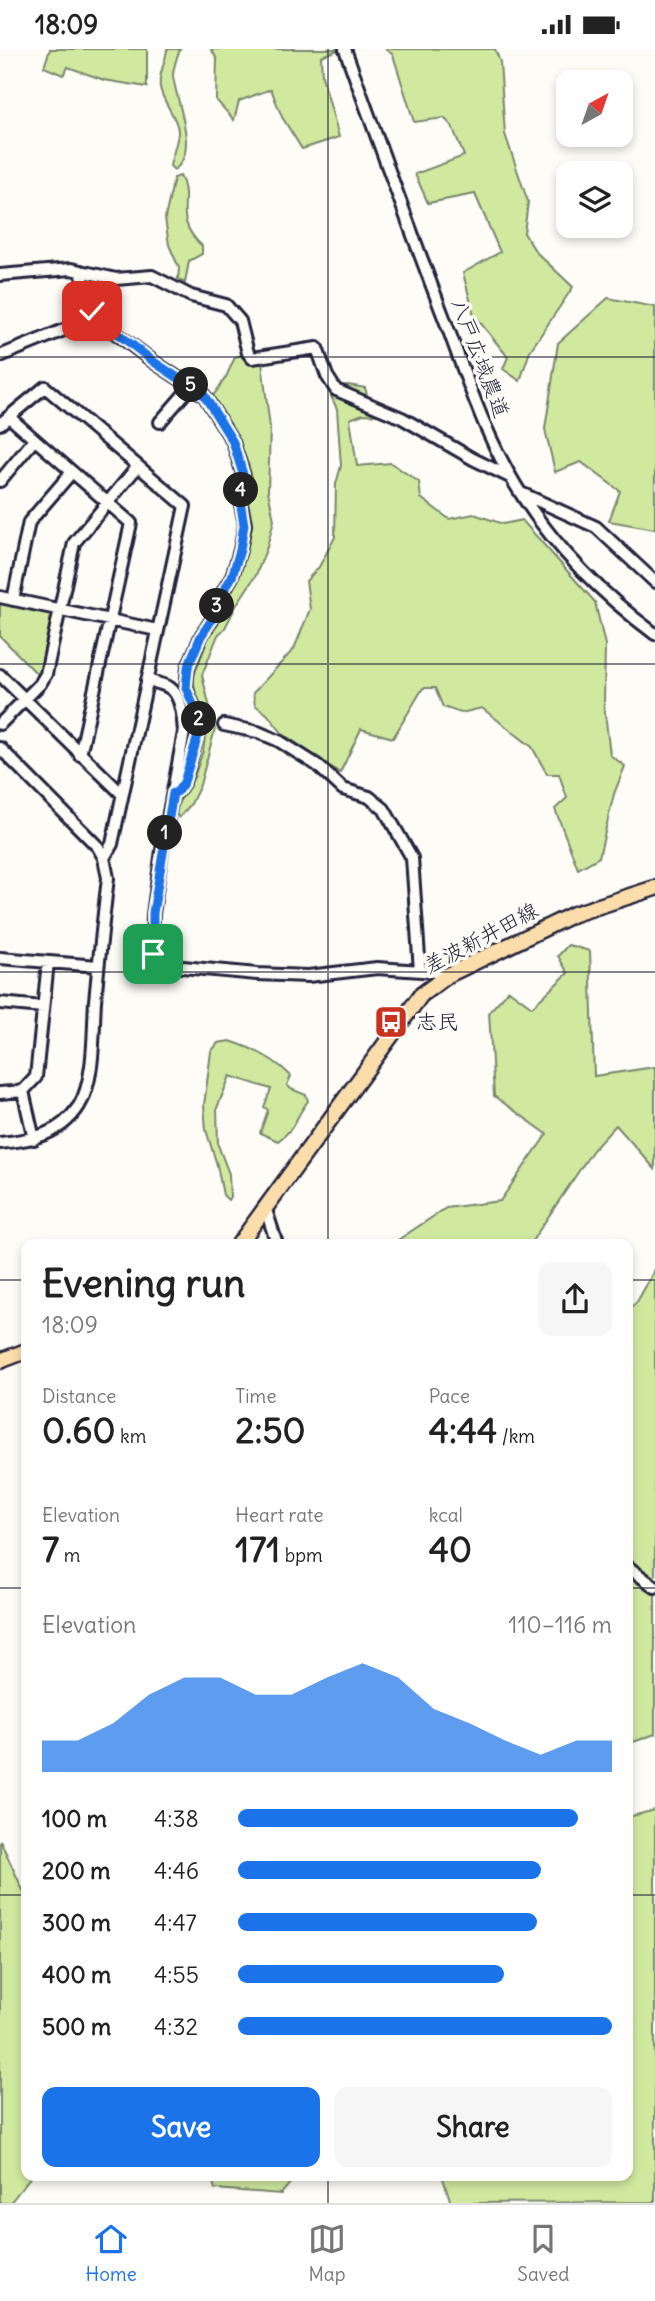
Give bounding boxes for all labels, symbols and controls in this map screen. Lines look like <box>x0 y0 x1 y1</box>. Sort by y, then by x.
text: 18:09 <box>35 8 98 41</box>
north arrow <box>556 70 634 147</box>
map controls <box>556 70 633 238</box>
button: layers <box>556 161 633 238</box>
pin <box>62 281 122 341</box>
icon: check <box>73 292 111 330</box>
street label: 八戸広域農道 <box>445 294 516 421</box>
pin: 5 <box>174 367 208 403</box>
text: 5 <box>185 372 196 396</box>
pin: 4 <box>224 473 258 507</box>
text: 4 <box>235 477 246 501</box>
pin: 3 <box>200 589 234 623</box>
text: 3 <box>211 593 222 617</box>
pin: 2 <box>182 701 216 737</box>
text: 2 <box>193 706 204 730</box>
pin: 1 <box>148 815 182 851</box>
text: 1 <box>161 820 168 844</box>
street label: 差波新井田線 <box>419 896 543 979</box>
pin <box>123 924 183 984</box>
icon: arrive <box>134 935 172 973</box>
bus stop icon: 志民 <box>372 1003 410 1041</box>
place label: 志民 <box>416 1008 458 1035</box>
text: Evening run <box>42 1260 245 1307</box>
button: share <box>538 1262 612 1336</box>
text: 18:09 <box>42 1310 98 1339</box>
text: Distance <box>42 1384 116 1408</box>
text: Time <box>235 1384 276 1408</box>
text: Pace <box>429 1384 470 1408</box>
text: 0.60 <box>42 1408 116 1452</box>
text: 2:50 <box>235 1408 306 1452</box>
text: 4:44 <box>429 1408 497 1452</box>
text: km <box>116 1424 146 1448</box>
text: /km <box>497 1424 535 1448</box>
text: Elevation <box>42 1503 120 1527</box>
text: Heart rate <box>235 1503 323 1527</box>
text: kcal <box>429 1503 463 1527</box>
text: 7 <box>42 1527 59 1571</box>
text: 171 <box>235 1527 280 1571</box>
text: 40 <box>429 1527 472 1571</box>
text: m <box>59 1543 80 1567</box>
text: bpm <box>280 1543 323 1567</box>
text: Elevation <box>42 1610 136 1639</box>
text: 110–116 m <box>508 1610 612 1639</box>
text: 100 m <box>42 1804 107 1833</box>
text: 4:38 <box>154 1804 199 1833</box>
text: 200 m <box>42 1856 111 1885</box>
text: 4:46 <box>154 1856 199 1885</box>
text: 300 m <box>42 1908 111 1937</box>
text: 4:47 <box>154 1908 197 1937</box>
text: 400 m <box>42 1960 111 1989</box>
text: 4:55 <box>154 1960 199 1989</box>
text: 500 m <box>42 2012 111 2041</box>
text: 4:32 <box>154 2012 198 2041</box>
button: Save <box>42 2087 320 2167</box>
button: Share <box>334 2087 612 2167</box>
tab: Home <box>86 2220 137 2286</box>
tab: Map <box>308 2220 346 2286</box>
tab: Saved <box>517 2220 569 2286</box>

